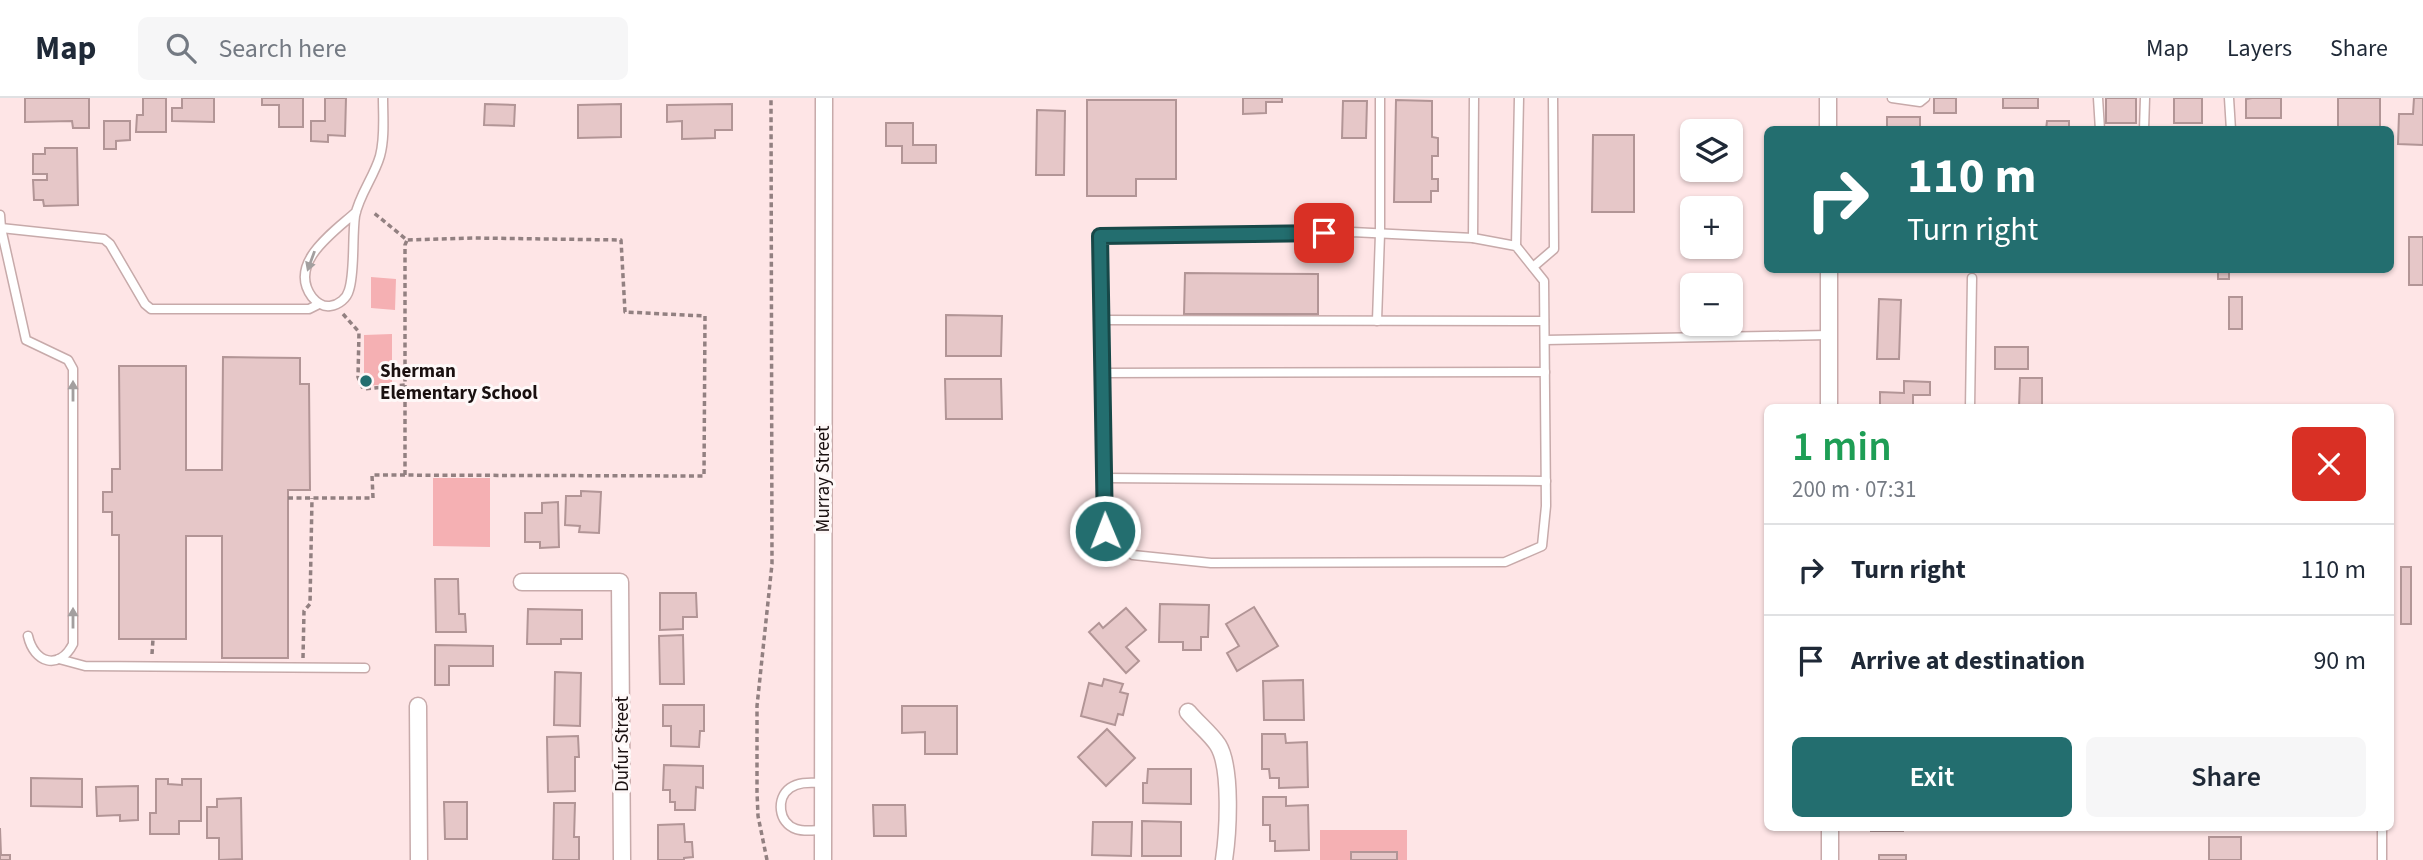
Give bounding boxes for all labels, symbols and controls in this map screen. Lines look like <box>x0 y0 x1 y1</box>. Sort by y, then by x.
search box <box>138 17 628 80</box>
text: Map <box>35 25 96 72</box>
icon: search <box>162 29 200 67</box>
text: Search here <box>218 30 347 67</box>
text: Map <box>2146 31 2189 66</box>
text: Layers <box>2227 31 2292 66</box>
text: Share <box>2330 31 2388 66</box>
map controls <box>1680 119 1743 336</box>
button: layers <box>1680 119 1743 182</box>
text: 110 m <box>1907 142 2036 212</box>
icon: right <box>1792 154 1883 245</box>
button: + <box>1680 196 1743 259</box>
pin <box>1294 203 1354 263</box>
text: Turn right <box>1907 207 2038 253</box>
icon: arrive <box>1305 214 1343 252</box>
one-way arrow <box>305 251 316 272</box>
button: − <box>1680 273 1743 336</box>
place label: Sherman Elementary School <box>380 358 538 407</box>
marker: Sherman Elementary School <box>358 373 374 389</box>
one-way arrow <box>67 380 79 402</box>
text: 1 min <box>1792 417 1892 477</box>
street label: Murray Street <box>810 425 837 532</box>
button: close <box>2292 427 2366 501</box>
text: 200 m · 07:31 <box>1792 473 1916 506</box>
position arrow <box>1068 494 1142 568</box>
icon: right <box>1792 551 1830 589</box>
text: Turn right <box>1851 551 1966 588</box>
text: 110 m <box>2300 551 2366 588</box>
one-way arrow <box>67 607 79 629</box>
icon: arrive <box>1792 642 1830 680</box>
text: Arrive at destination <box>1851 642 2085 679</box>
text: 90 m <box>2313 642 2366 679</box>
street label: Dufur Street <box>609 695 636 792</box>
button: Exit <box>1792 737 2072 817</box>
button: Share <box>2086 737 2366 817</box>

